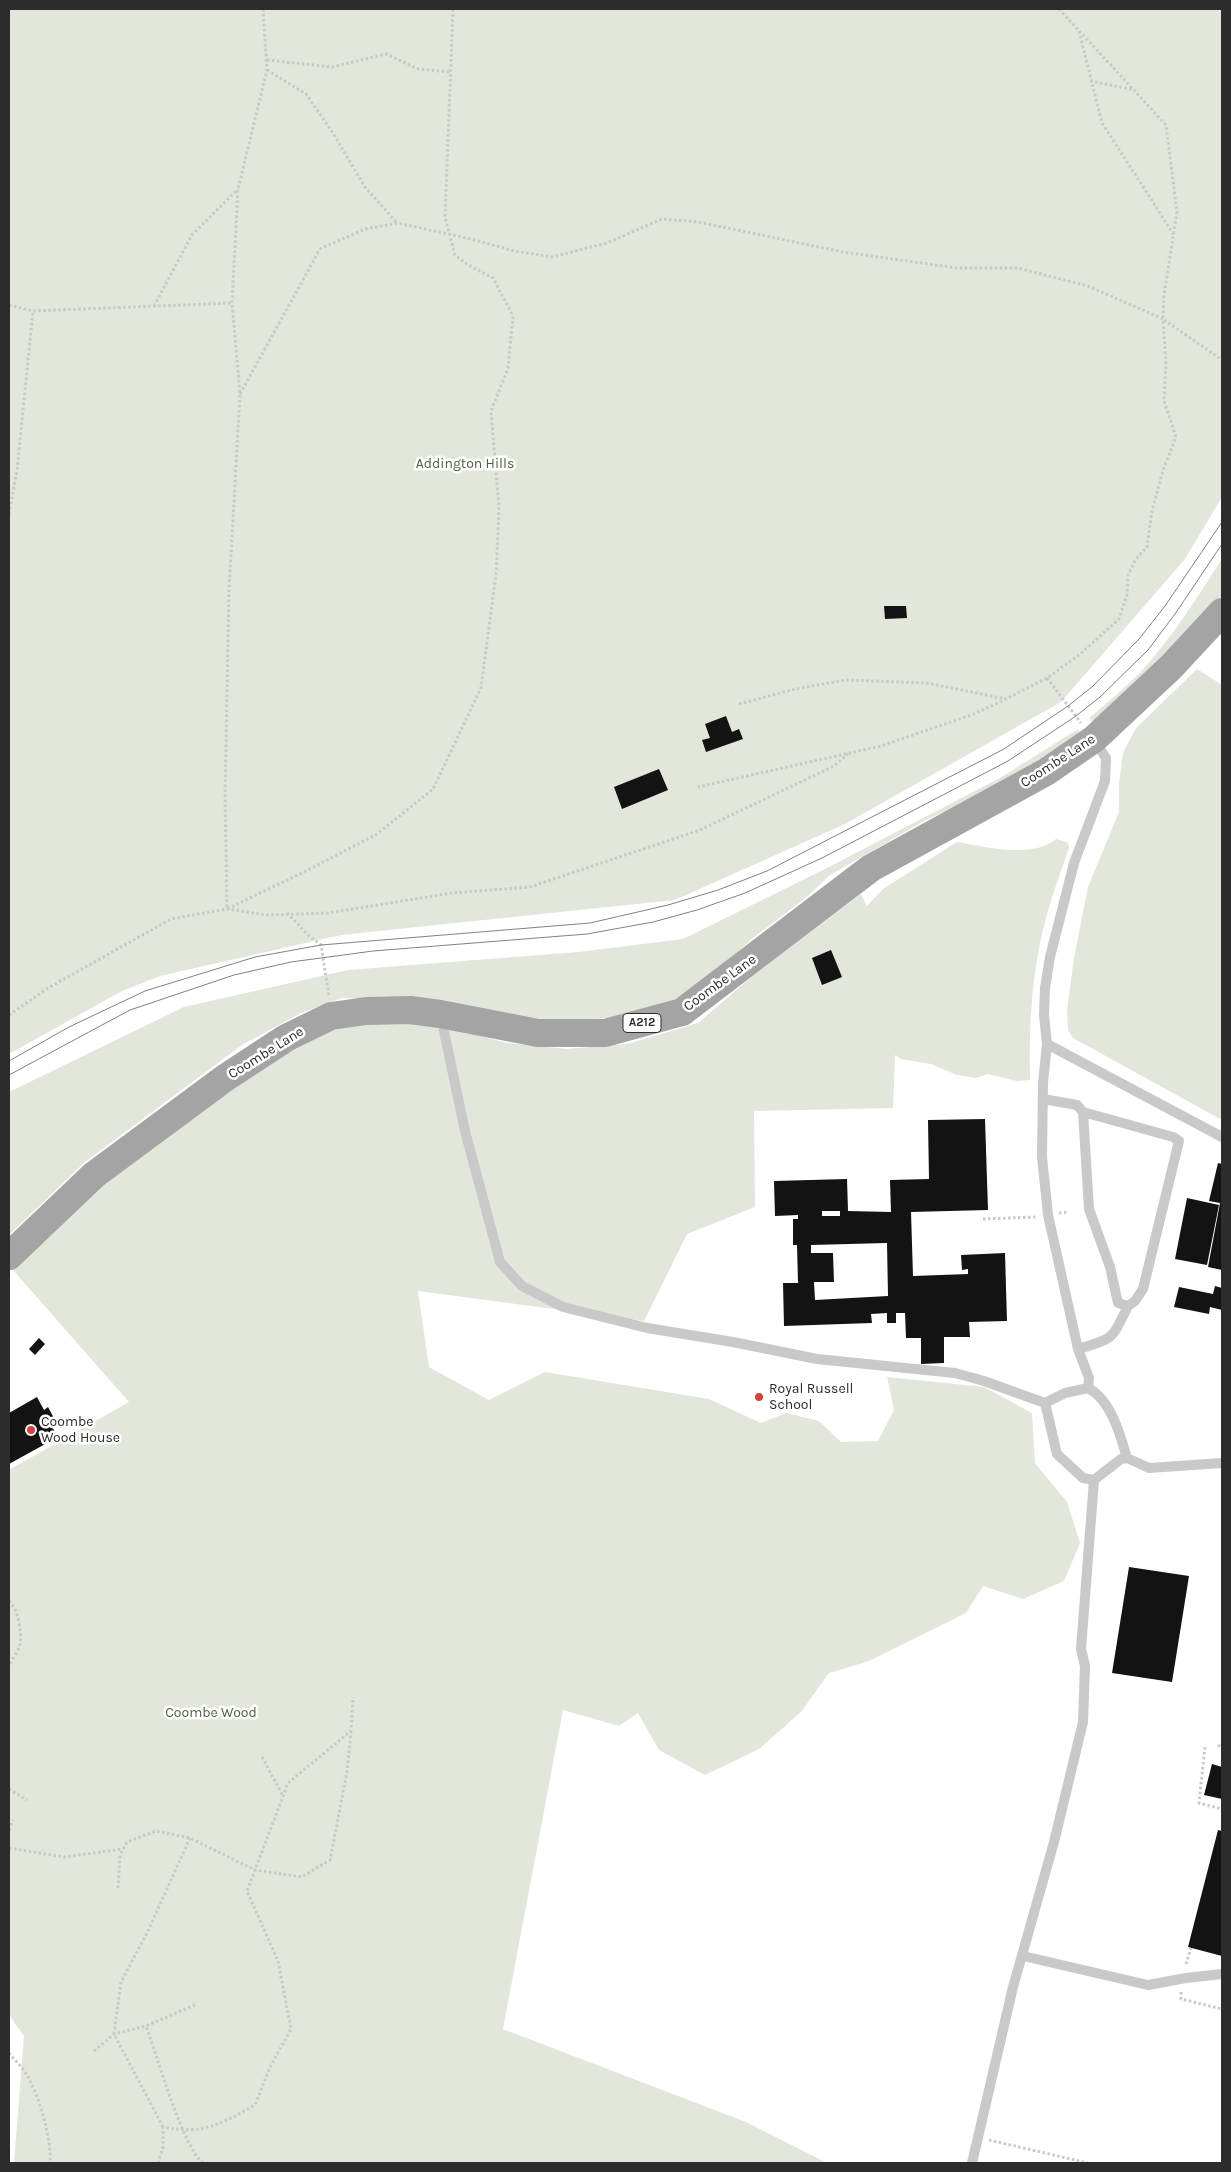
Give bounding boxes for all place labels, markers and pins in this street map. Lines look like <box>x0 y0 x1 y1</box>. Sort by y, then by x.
place label: Royal Russell School <box>769 1381 853 1414</box>
marker: Royal Russell School <box>753 1391 765 1403</box>
place label: Coombe Wood House <box>41 1414 120 1446</box>
marker: Coombe Wood House <box>25 1424 37 1436</box>

